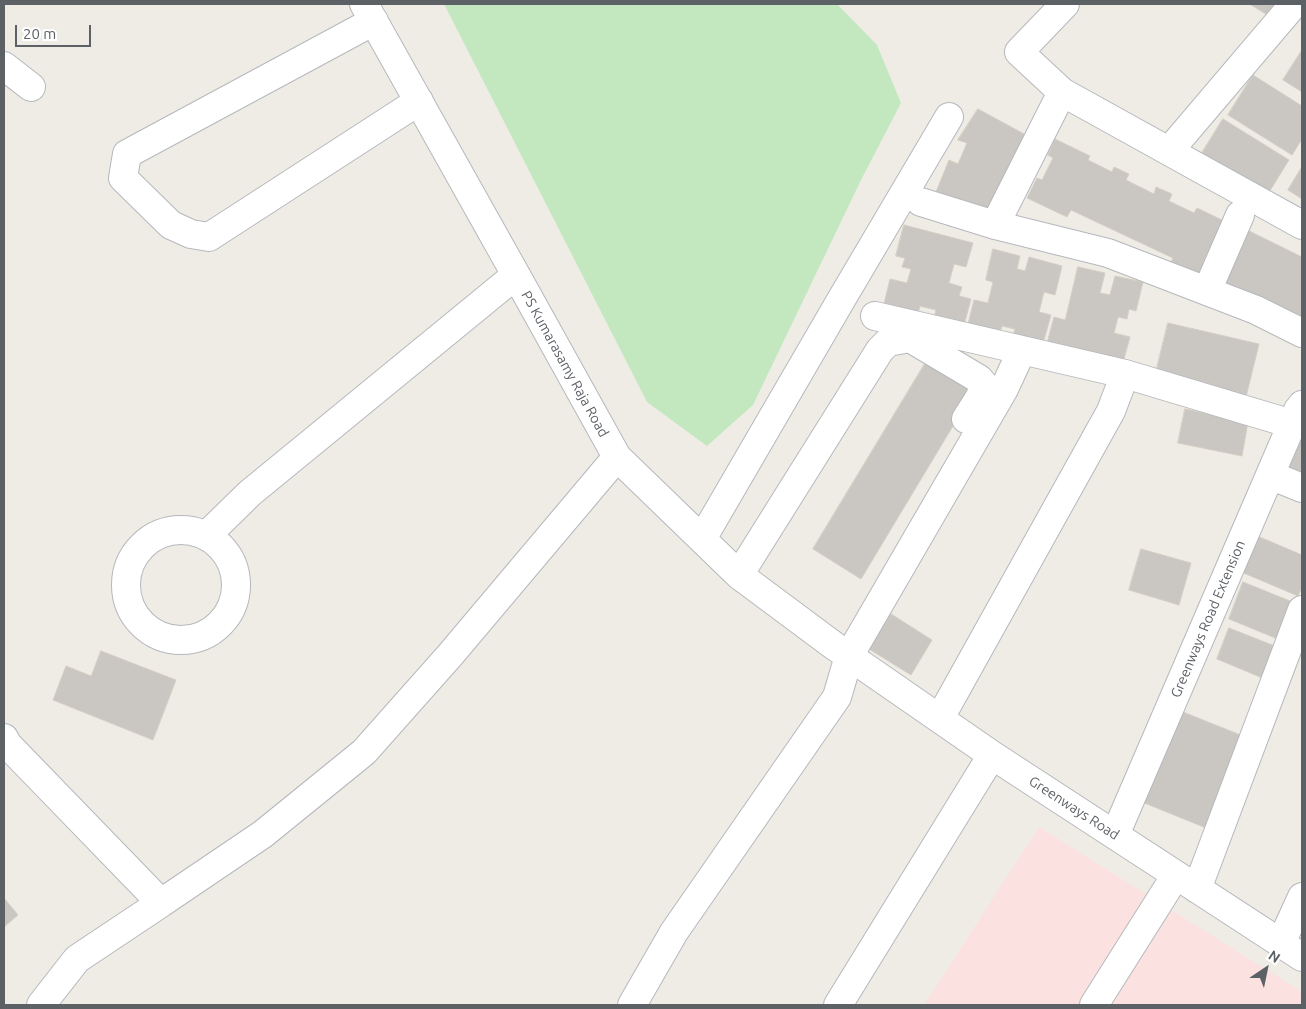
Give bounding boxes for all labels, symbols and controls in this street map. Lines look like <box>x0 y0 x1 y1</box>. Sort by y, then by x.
scale bar <box>18 15 94 47</box>
text: 20 m <box>23 25 56 42</box>
street label: PS Kumarasamy Raja Road <box>518 288 612 440</box>
street label: Greenways Road Extension <box>1167 538 1249 700</box>
street label: Greenways Road <box>1026 773 1122 843</box>
north arrow <box>1241 944 1291 994</box>
text: N <box>1266 947 1283 966</box>

